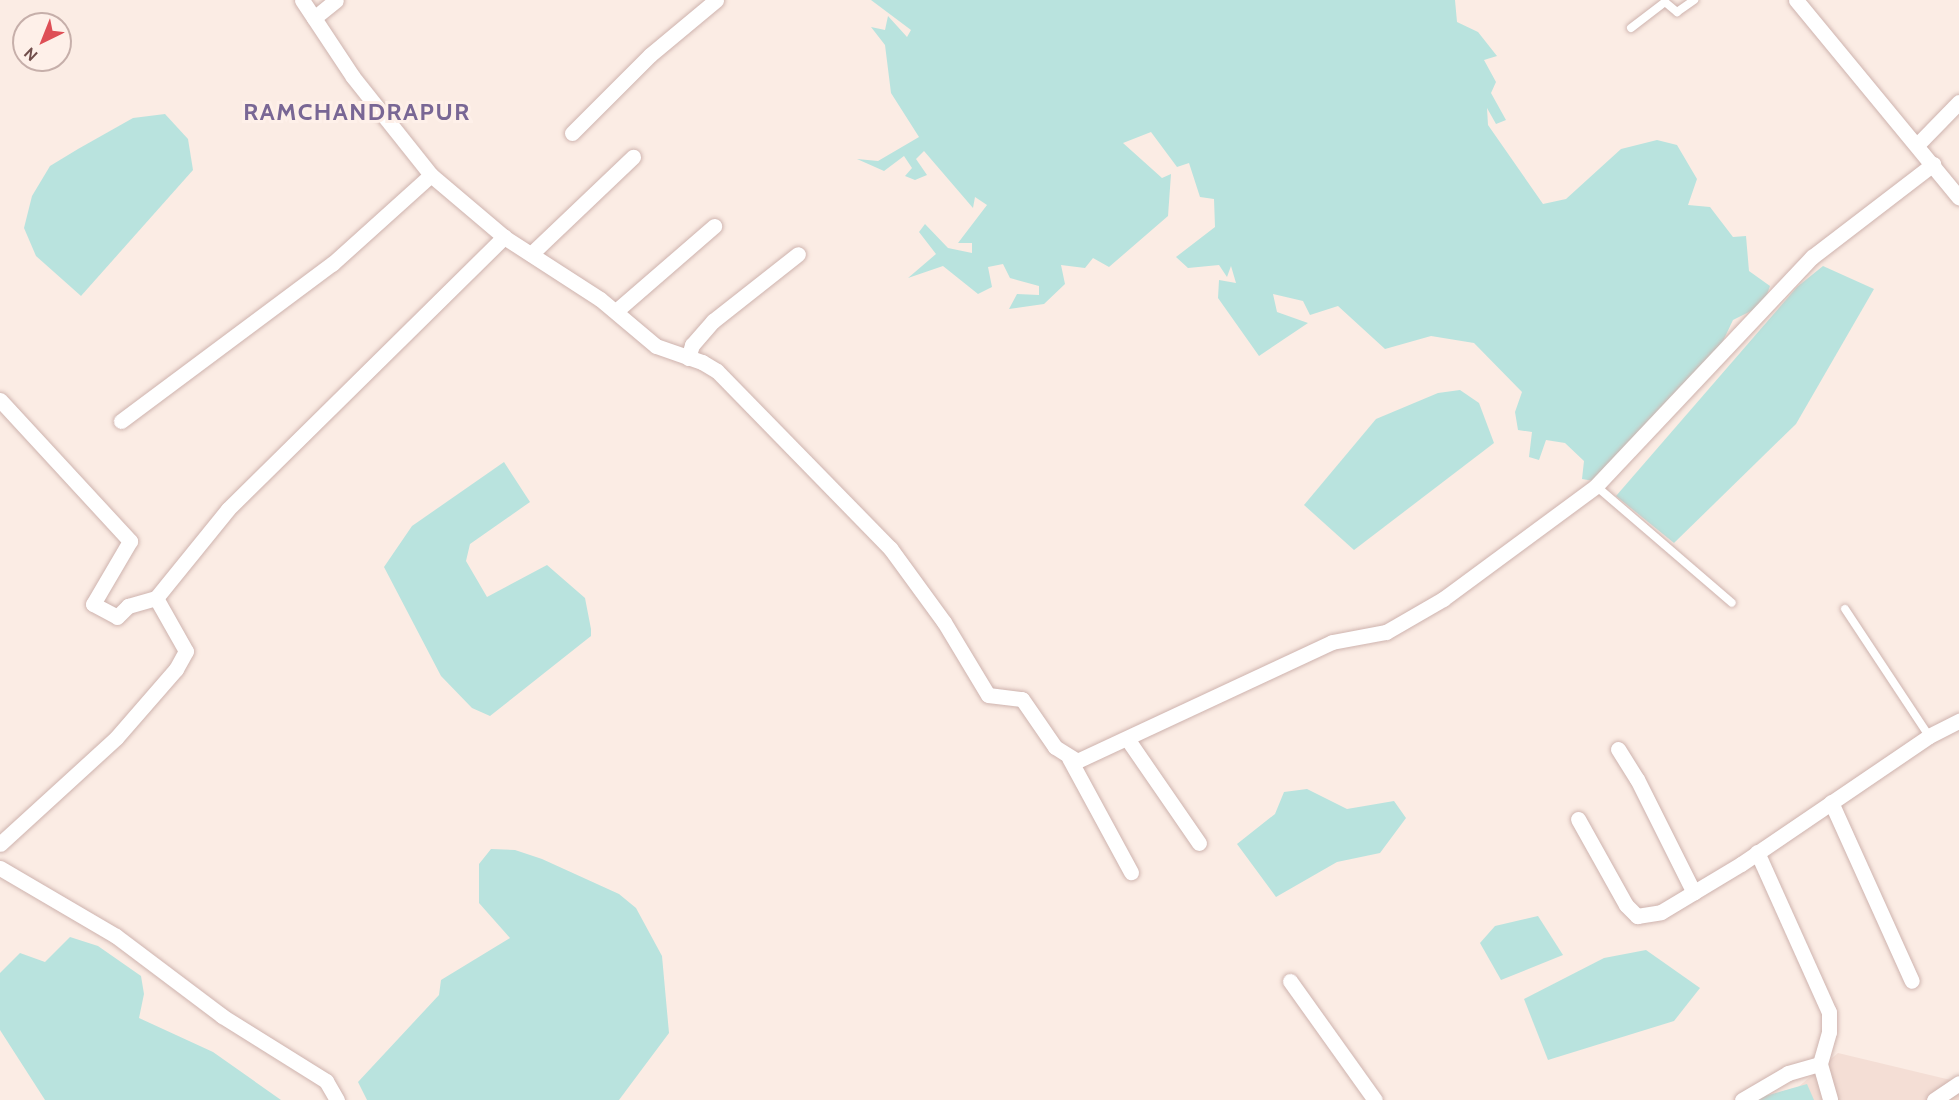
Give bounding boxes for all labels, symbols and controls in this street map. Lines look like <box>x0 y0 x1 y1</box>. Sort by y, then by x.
north arrow <box>12 12 72 72</box>
text: N <box>20 43 41 65</box>
district label: RAMCHANDRAPUR <box>243 98 471 126</box>

